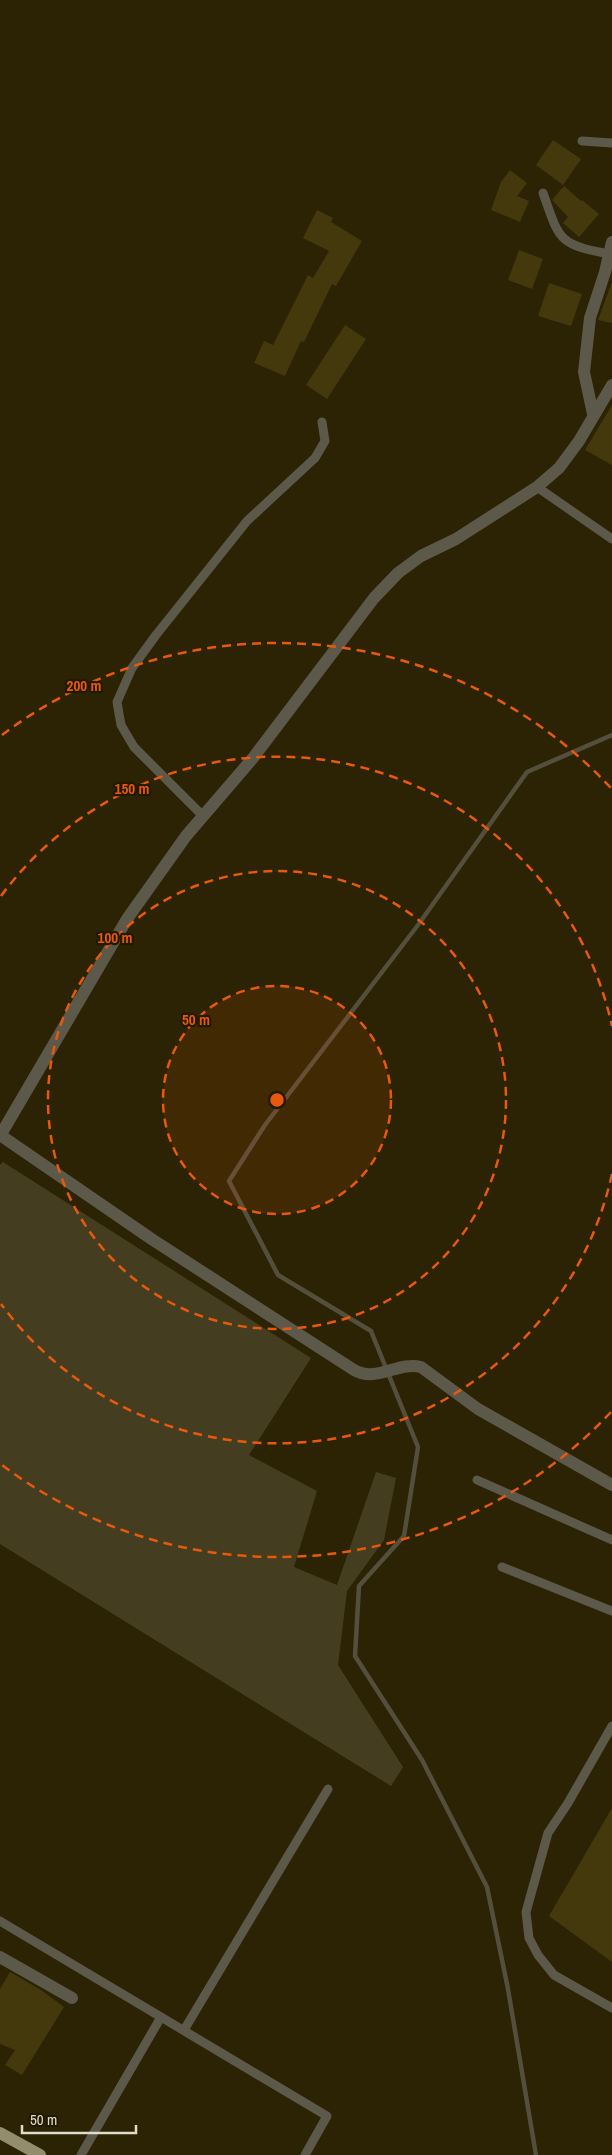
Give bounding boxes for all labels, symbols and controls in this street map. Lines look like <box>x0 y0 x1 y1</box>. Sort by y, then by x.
text: 200 m <box>67 675 101 696</box>
text: 150 m <box>115 778 149 799</box>
text: 100 m <box>98 927 132 948</box>
text: 50 m <box>182 1009 210 1030</box>
centre of rings <box>268 1091 286 1109</box>
scale bar <box>22 2102 136 2134</box>
text: 50 m <box>30 2109 57 2130</box>

